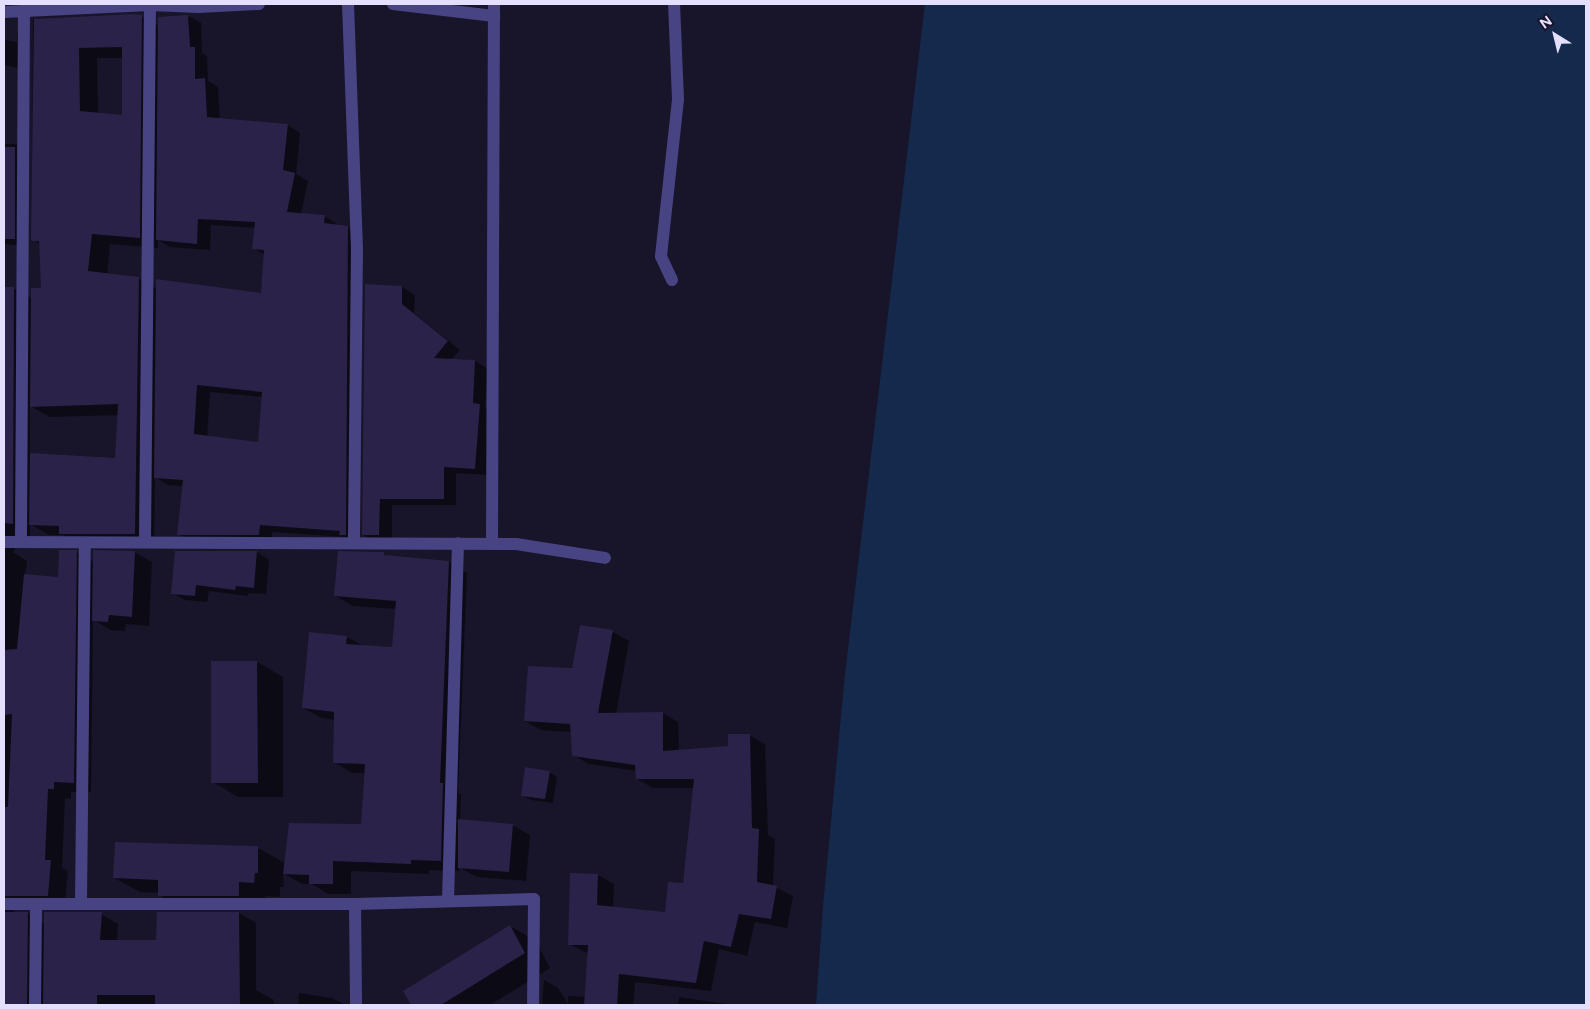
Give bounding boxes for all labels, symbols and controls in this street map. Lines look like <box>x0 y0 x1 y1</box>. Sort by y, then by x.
north arrow <box>1530 10 1580 60</box>
text: N <box>1537 12 1555 33</box>

